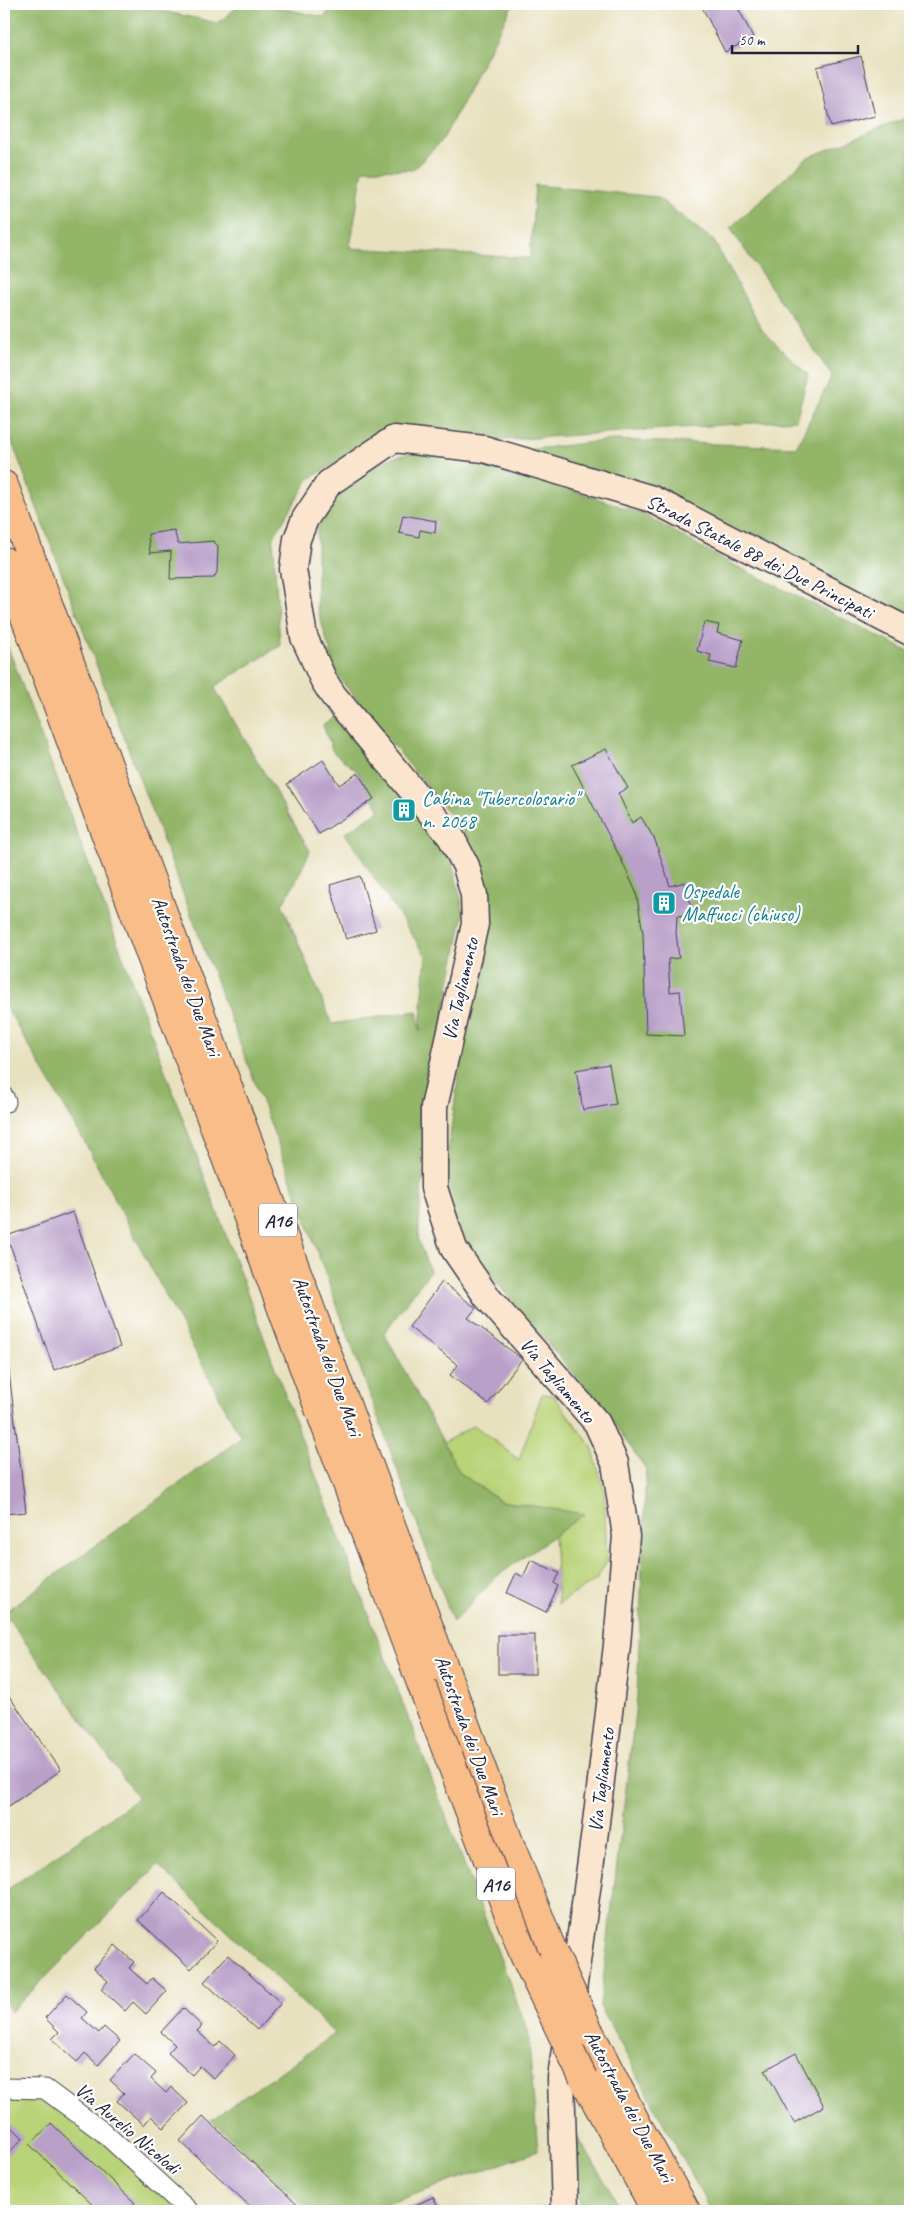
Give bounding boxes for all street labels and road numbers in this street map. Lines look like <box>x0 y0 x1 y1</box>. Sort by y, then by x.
street label: Strada Statale 88 dei Due Principati <box>642 488 879 626</box>
street label: Autostrada dei Due Mari <box>146 893 228 1062</box>
street label: Via Tagliamento <box>437 935 485 1043</box>
road number: A16 <box>259 1204 297 1236</box>
street label: Autostrada dei Due Mari <box>287 1273 369 1442</box>
street label: Via Tagliamento <box>514 1332 601 1429</box>
street label: Autostrada dei Due Mari <box>429 1652 511 1821</box>
street label: Via Tagliamento <box>583 1726 620 1833</box>
road number: A16 <box>477 1868 515 1900</box>
street label: Autostrada dei Due Mari <box>579 2026 681 2188</box>
street label: Via Aurelio Nicolodi <box>70 2077 187 2181</box>

